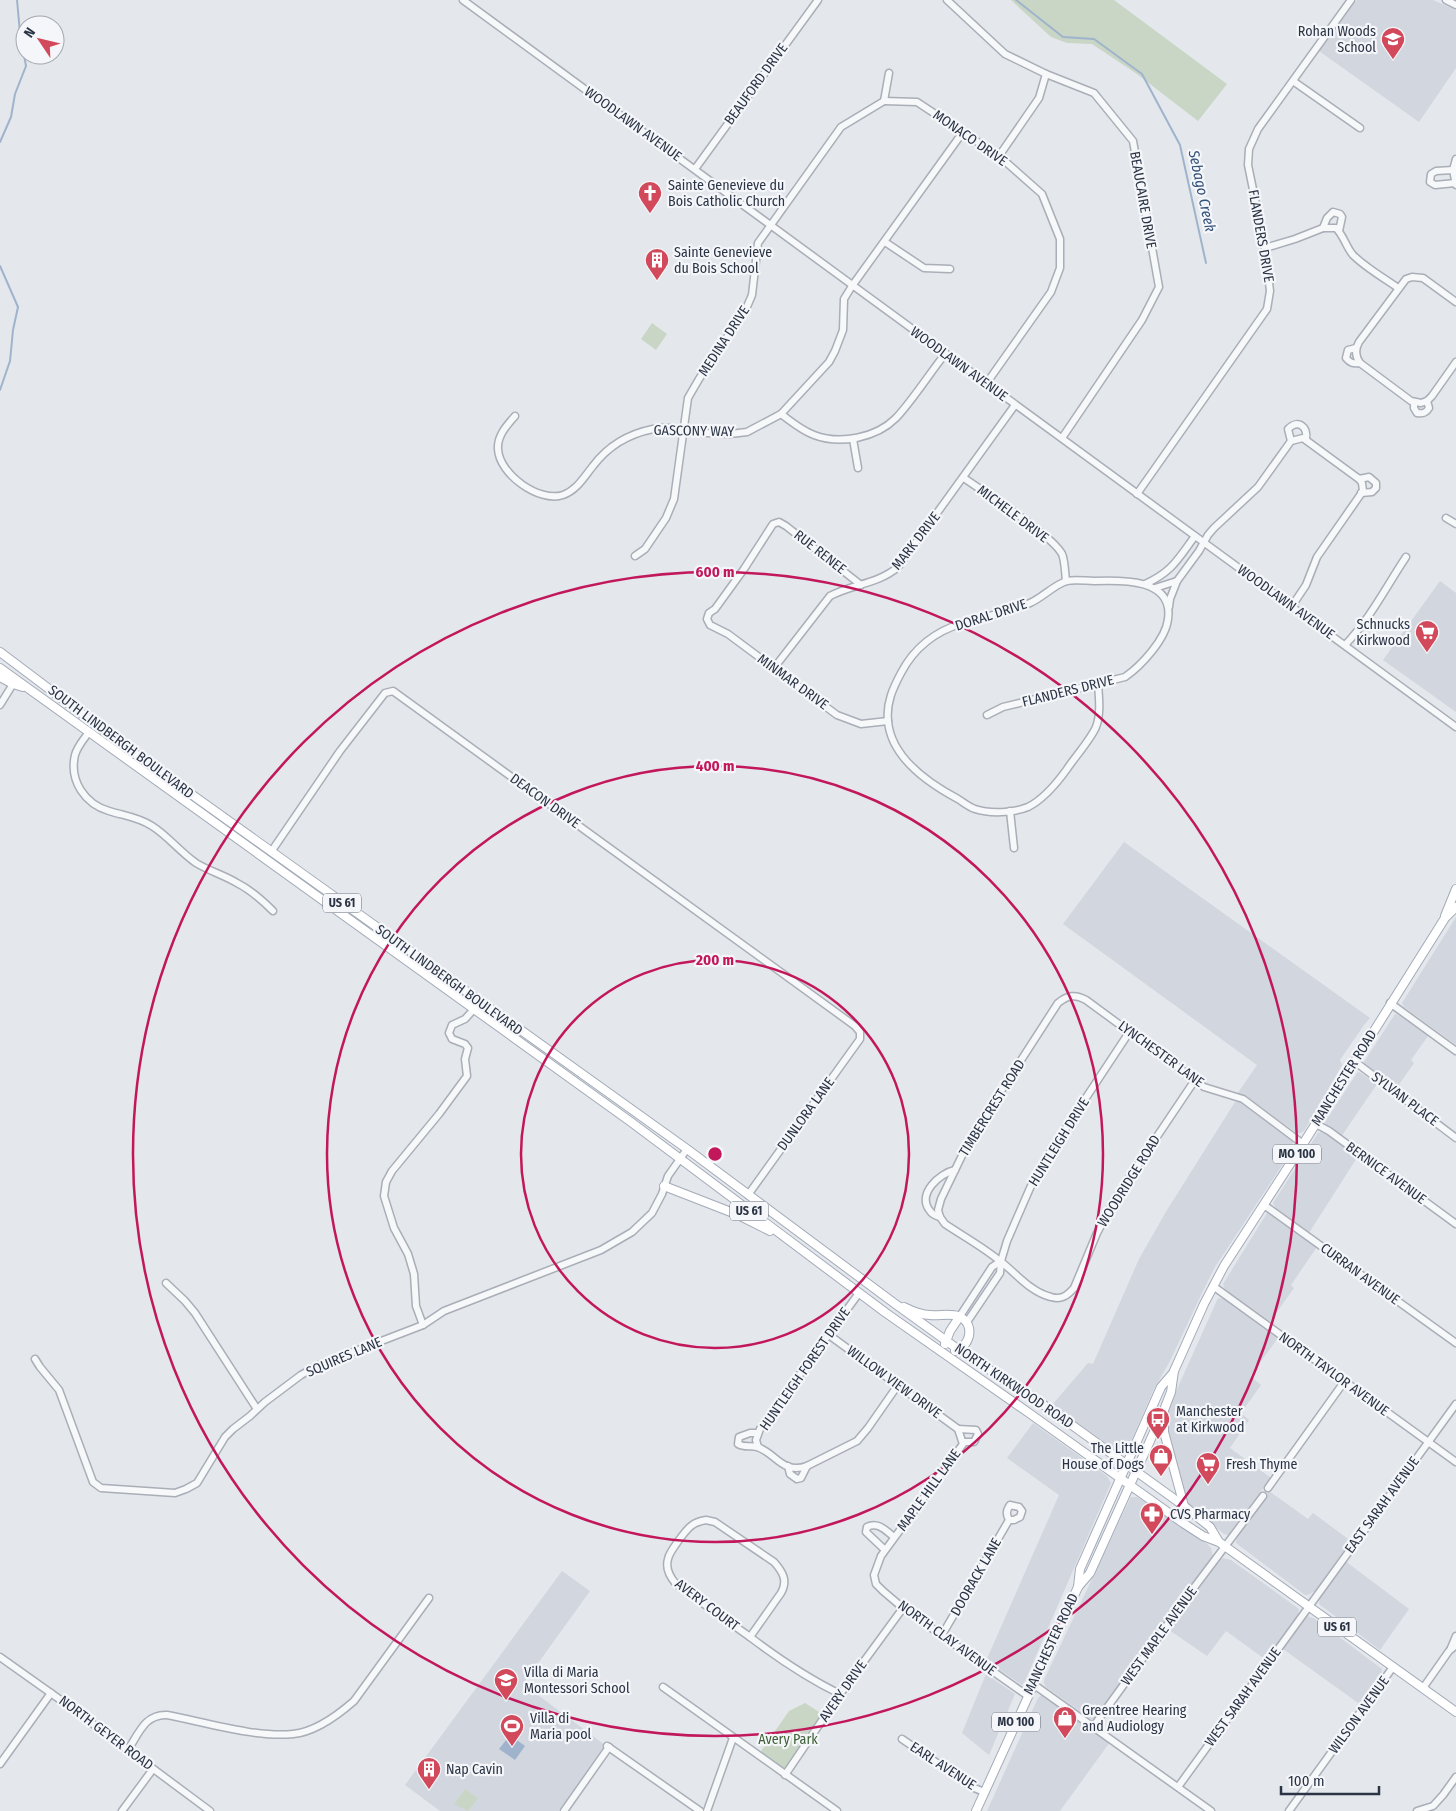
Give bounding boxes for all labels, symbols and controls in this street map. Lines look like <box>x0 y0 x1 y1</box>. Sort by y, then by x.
north arrow <box>15 15 65 65</box>
place label: Rohan Woods School <box>1298 23 1376 56</box>
text: N <box>20 25 39 41</box>
school or university icon: Rohan Woods School <box>1380 26 1406 60</box>
street label: BEAUFORD DRIVE <box>721 40 792 128</box>
street label: WOODLAWN AVENUE <box>581 83 685 165</box>
street label: MONACO DRIVE <box>930 106 1011 170</box>
water label: Sebago Creek <box>1184 148 1220 234</box>
street label: BEAUCAIRE DRIVE <box>1126 150 1160 250</box>
place label: Sainte Genevieve du Bois Catholic Church <box>668 177 785 210</box>
church icon: Sainte Genevieve du Bois Catholic Church <box>637 180 663 214</box>
street label: FLANDERS DRIVE <box>1244 188 1278 284</box>
place label: Sainte Genevieve du Bois School <box>674 244 772 277</box>
building icon: Sainte Genevieve du Bois School <box>644 247 670 281</box>
street label: MEDINA DRIVE <box>695 302 753 379</box>
street label: WOODLAWN AVENUE <box>907 323 1011 405</box>
street label: GASCONY WAY <box>653 422 735 440</box>
street label: MICHELE DRIVE <box>974 482 1052 547</box>
street label: MARK DRIVE <box>888 508 944 573</box>
street label: RUE RENEE <box>791 526 850 578</box>
street label: WOODLAWN AVENUE <box>1234 561 1338 643</box>
text: 600 m <box>696 563 734 581</box>
street label: DORAL DRIVE <box>953 595 1029 635</box>
place label: Schnucks Kirkwood <box>1356 616 1410 649</box>
supermarket icon: Schnucks Kirkwood <box>1414 619 1440 653</box>
street label: MINMAR DRIVE <box>754 651 832 714</box>
street label: FLANDERS DRIVE <box>1020 671 1116 711</box>
street label: SOUTH LINDBERGH BOULEVARD <box>45 682 197 802</box>
text: 400 m <box>696 757 734 775</box>
street label: DEACON DRIVE <box>507 770 584 832</box>
road number: US 61 <box>323 894 361 912</box>
street label: SOUTH LINDBERGH BOULEVARD <box>372 921 526 1039</box>
text: 200 m <box>695 951 734 969</box>
street label: LYNCHESTER LANE <box>1115 1017 1207 1091</box>
street label: MANCHESTER ROAD <box>1308 1027 1380 1129</box>
street label: TIMBERCREST ROAD <box>955 1056 1029 1160</box>
street label: SYLVAN PLACE <box>1368 1068 1442 1130</box>
street label: DUNLORA LANE <box>774 1074 838 1154</box>
street label: HUNTLEIGH DRIVE <box>1025 1094 1093 1189</box>
street label: WOODRIDGE ROAD <box>1094 1132 1164 1230</box>
street label: BERNICE AVENUE <box>1343 1138 1430 1208</box>
road number: MO 100 <box>1273 1144 1321 1164</box>
centre of rings <box>706 1145 724 1163</box>
road number: US 61 <box>730 1202 768 1220</box>
street label: CURRAN AVENUE <box>1317 1240 1403 1309</box>
street label: HUNTLEIGH FOREST DRIVE <box>756 1304 854 1434</box>
street label: NORTH TAYLOR AVENUE <box>1276 1328 1393 1420</box>
street label: SQUIRES LANE <box>304 1333 385 1381</box>
street label: NORTH KIRKWOOD ROAD <box>951 1340 1077 1432</box>
street label: WILLOW VIEW DRIVE <box>843 1342 945 1422</box>
place label: Manchester at Kirkwood <box>1176 1403 1244 1436</box>
bus stop icon: Manchester at Kirkwood <box>1145 1406 1171 1440</box>
place label: The Little House of Dogs <box>1062 1440 1144 1473</box>
shop icon: The Little House of Dogs <box>1148 1443 1174 1477</box>
street label: MAPLE HILL LANE <box>894 1445 965 1534</box>
supermarket icon: Fresh Thyme <box>1195 1451 1221 1485</box>
street label: EAST SARAH AVENUE <box>1341 1453 1423 1557</box>
place label: Fresh Thyme <box>1226 1456 1297 1473</box>
pharmacy icon: CVS Pharmacy <box>1139 1501 1165 1535</box>
place label: CVS Pharmacy <box>1170 1506 1251 1523</box>
street label: DOORACK LANE <box>947 1535 1005 1619</box>
street label: AVERY COURT <box>672 1575 743 1635</box>
street label: WEST MAPLE AVENUE <box>1117 1583 1201 1689</box>
street label: MANCHESTER ROAD <box>1020 1591 1082 1697</box>
street label: NORTH CLAY AVENUE <box>895 1597 1000 1680</box>
road number: US 61 <box>1318 1618 1356 1636</box>
street label: WEST SARAH AVENUE <box>1201 1644 1285 1750</box>
street label: AVERY DRIVE <box>816 1656 871 1725</box>
place label: Villa di Maria Montessori School <box>524 1664 630 1697</box>
school or university icon: Villa di Maria Montessori School <box>493 1667 519 1701</box>
street label: WILSON AVENUE <box>1325 1673 1393 1757</box>
street label: NORTH GEYER ROAD <box>56 1692 156 1774</box>
place label: Greentree Hearing and Audiology <box>1082 1702 1187 1735</box>
shop icon: Greentree Hearing and Audiology <box>1052 1705 1078 1739</box>
place label: Villa di Maria pool <box>530 1710 592 1743</box>
road number: MO 100 <box>992 1712 1040 1731</box>
sports icon: Villa di Maria pool <box>499 1713 525 1747</box>
park label: Avery Park <box>758 1731 818 1748</box>
street label: EARL AVENUE <box>907 1738 980 1794</box>
building icon: Nap Cavin <box>416 1756 442 1790</box>
place label: Nap Cavin <box>446 1761 503 1778</box>
scale bar <box>1281 1764 1378 1796</box>
text: 100 m <box>1288 1772 1325 1790</box>

